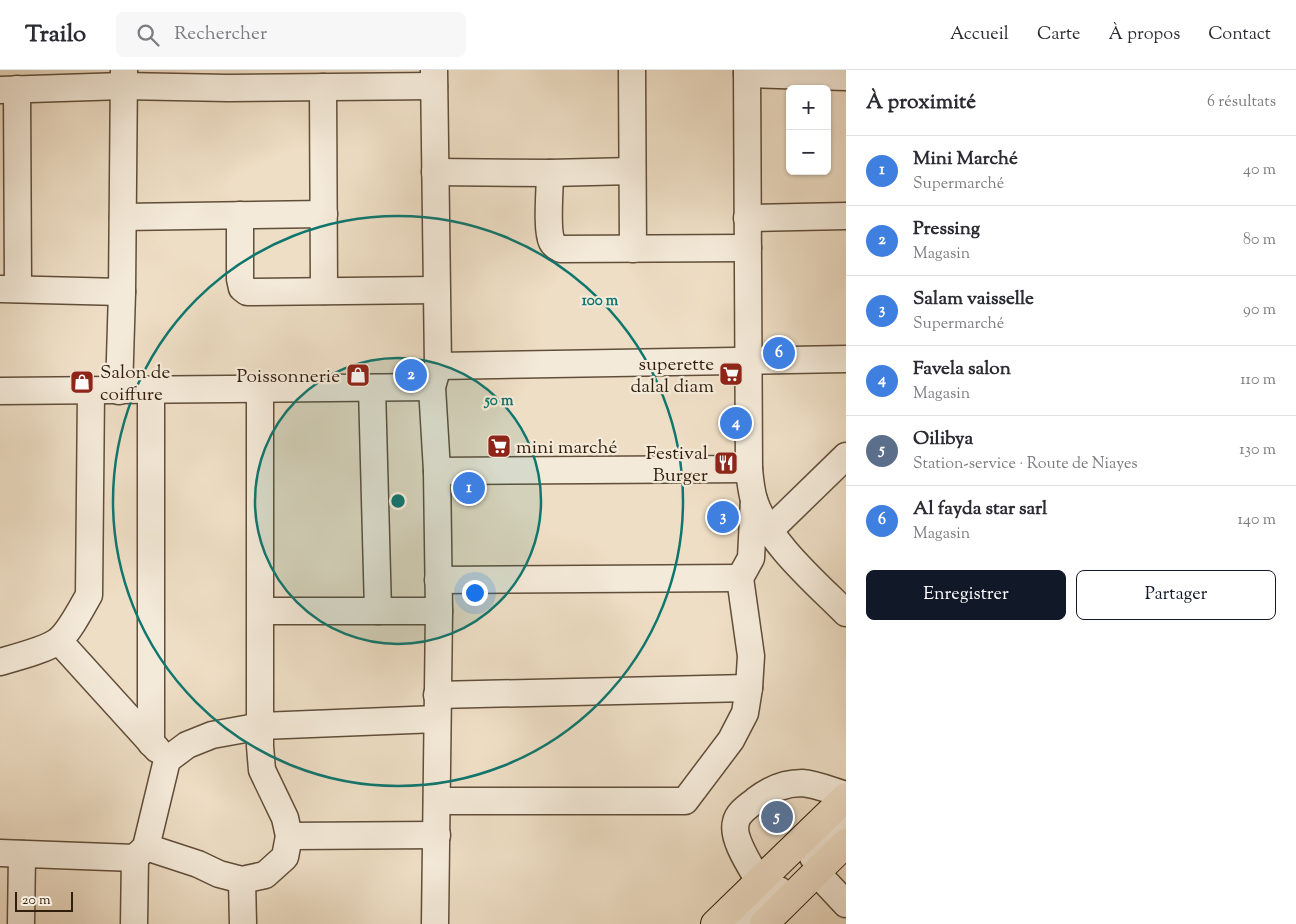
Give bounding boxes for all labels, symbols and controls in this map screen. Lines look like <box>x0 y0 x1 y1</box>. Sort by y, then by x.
search box <box>116 12 466 57</box>
text: Trailo <box>25 18 86 52</box>
icon: search <box>134 21 162 49</box>
text: Rechercher <box>174 21 267 48</box>
text: Accueil <box>950 22 1009 48</box>
text: Carte <box>1037 22 1081 48</box>
text: À propos <box>1109 22 1180 48</box>
text: Contact <box>1208 22 1271 48</box>
map controls <box>786 85 831 175</box>
button: + <box>786 85 831 130</box>
text: À proximité <box>866 88 976 118</box>
text: 6 résultats <box>1207 91 1276 114</box>
button: − <box>786 130 831 175</box>
text: Mini Marché <box>913 146 1018 173</box>
text: 1 <box>879 159 885 182</box>
text: 40 m <box>1243 159 1276 182</box>
text: Supermarché <box>913 173 1004 196</box>
text: Pressing <box>913 216 980 243</box>
text: 2 <box>878 229 886 252</box>
text: 80 m <box>1243 229 1276 252</box>
text: Magasin <box>913 243 970 266</box>
text: Salam vaisselle <box>913 286 1034 313</box>
text: 100 m <box>582 291 619 312</box>
text: 3 <box>879 299 885 322</box>
text: 90 m <box>1243 299 1276 322</box>
text: Supermarché <box>913 313 1004 336</box>
pin: 6 <box>763 334 795 372</box>
place label: superette dalal diam <box>630 352 714 401</box>
pin: 2 <box>395 356 427 394</box>
text: Favela salon <box>913 356 1011 383</box>
place label: Salon de coiffure <box>100 360 170 409</box>
supermarket icon: superette dalal diam <box>718 361 744 387</box>
shop icon: Poissonnerie <box>345 362 371 388</box>
place label: Poissonnerie <box>237 364 340 391</box>
shop icon: Salon de coiffure <box>69 369 95 395</box>
text: 4 <box>878 369 886 392</box>
text: 110 m <box>1240 369 1276 392</box>
text: Magasin <box>913 383 970 406</box>
text: 50 m <box>484 391 514 412</box>
pin: 4 <box>720 404 752 442</box>
text: Oilibya <box>913 426 973 453</box>
supermarket icon: mini marché <box>486 433 512 459</box>
place label: mini marché <box>516 435 618 462</box>
text: 5 <box>879 439 885 462</box>
text: 130 m <box>1239 439 1276 462</box>
place label: Festival Burger <box>646 441 708 490</box>
restaurant icon: Festival Burger <box>713 450 739 476</box>
text: Station-service · Route de Niayes <box>913 453 1138 476</box>
pin: 1 <box>453 469 485 507</box>
centre of rings <box>389 492 407 510</box>
text: Al fayda star sarl <box>913 496 1047 523</box>
pin: 3 <box>707 498 739 536</box>
text: 6 <box>878 509 886 532</box>
text: 140 m <box>1238 509 1276 532</box>
text: Magasin <box>913 523 970 546</box>
button: Enregistrer <box>866 570 1066 620</box>
button: Partager <box>1076 570 1276 620</box>
your location <box>462 580 488 606</box>
pin: 5 <box>761 798 793 836</box>
scale bar <box>15 889 72 912</box>
text: 20 m <box>22 891 51 911</box>

